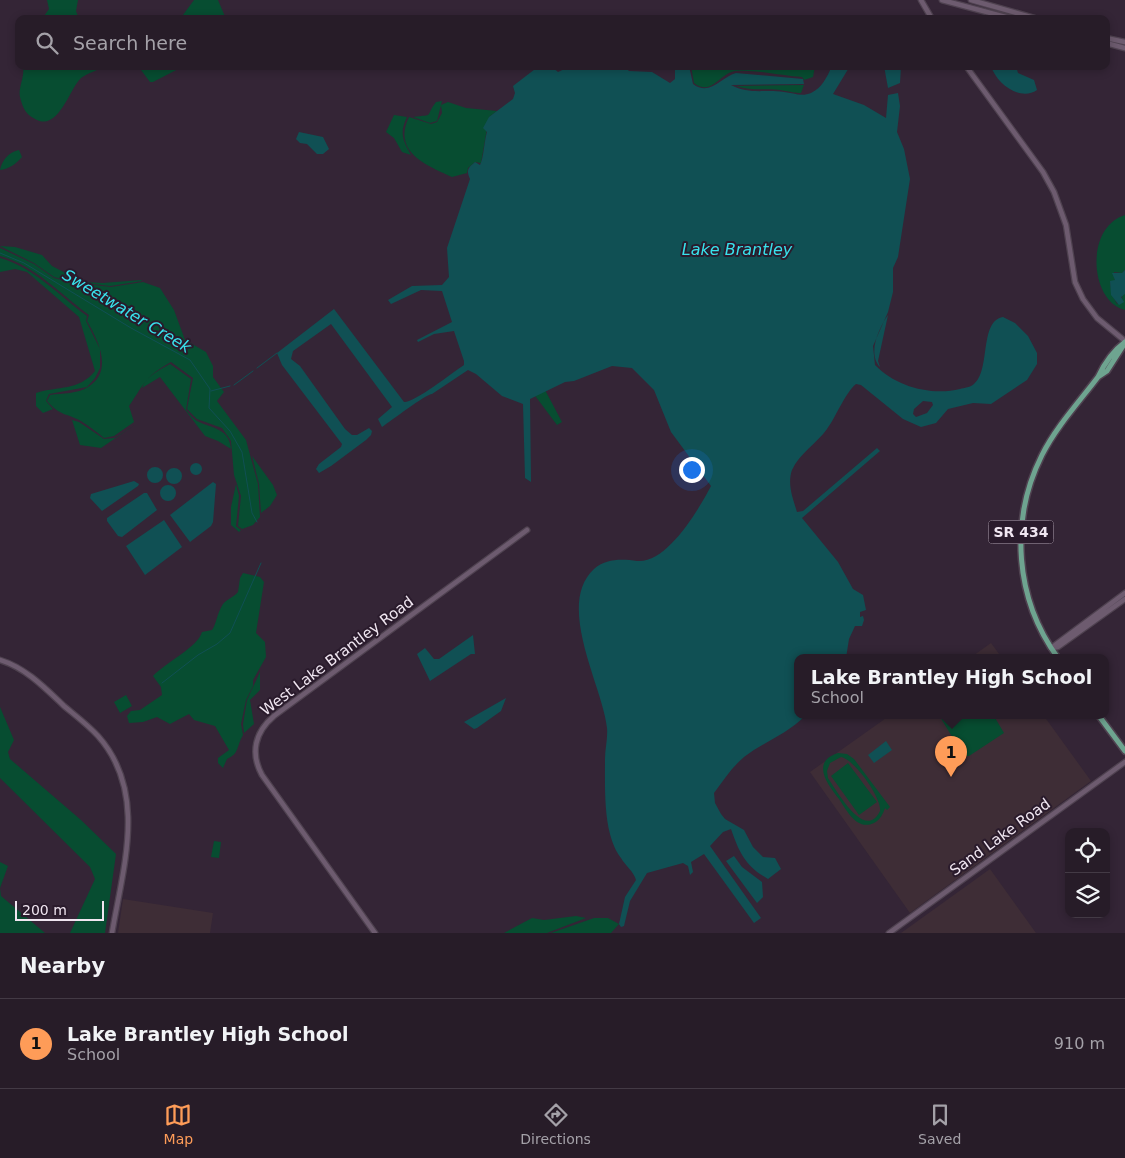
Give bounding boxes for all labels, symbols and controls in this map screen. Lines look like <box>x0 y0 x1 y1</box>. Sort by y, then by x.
search box <box>15 15 1110 70</box>
icon: search <box>33 29 61 57</box>
text: Search here <box>73 32 187 54</box>
water label: Lake Brantley <box>682 240 793 259</box>
water label: Sweetwater Creek <box>59 265 195 357</box>
your location <box>679 457 705 483</box>
road number: SR 434 <box>988 520 1054 544</box>
street label: West Lake Brantley Road <box>257 593 417 719</box>
popup <box>794 654 1109 719</box>
text: Lake Brantley High School <box>811 666 1092 688</box>
text: School <box>811 688 864 707</box>
pin: 1 <box>935 736 967 777</box>
street label: Sand Lake Road <box>946 794 1054 880</box>
map controls <box>1065 828 1110 918</box>
button: locate <box>1065 828 1110 873</box>
button: layers <box>1065 873 1110 918</box>
scale bar <box>15 898 104 921</box>
text: 200 m <box>22 902 67 918</box>
text: Nearby <box>20 954 105 978</box>
text: Lake Brantley High School <box>67 1023 348 1045</box>
text: 1 <box>30 1034 42 1053</box>
text: 910 m <box>1054 1034 1105 1053</box>
text: School <box>67 1045 120 1064</box>
tab: Map <box>164 1101 193 1147</box>
tab: Directions <box>520 1101 591 1147</box>
tab: Saved <box>918 1101 961 1147</box>

